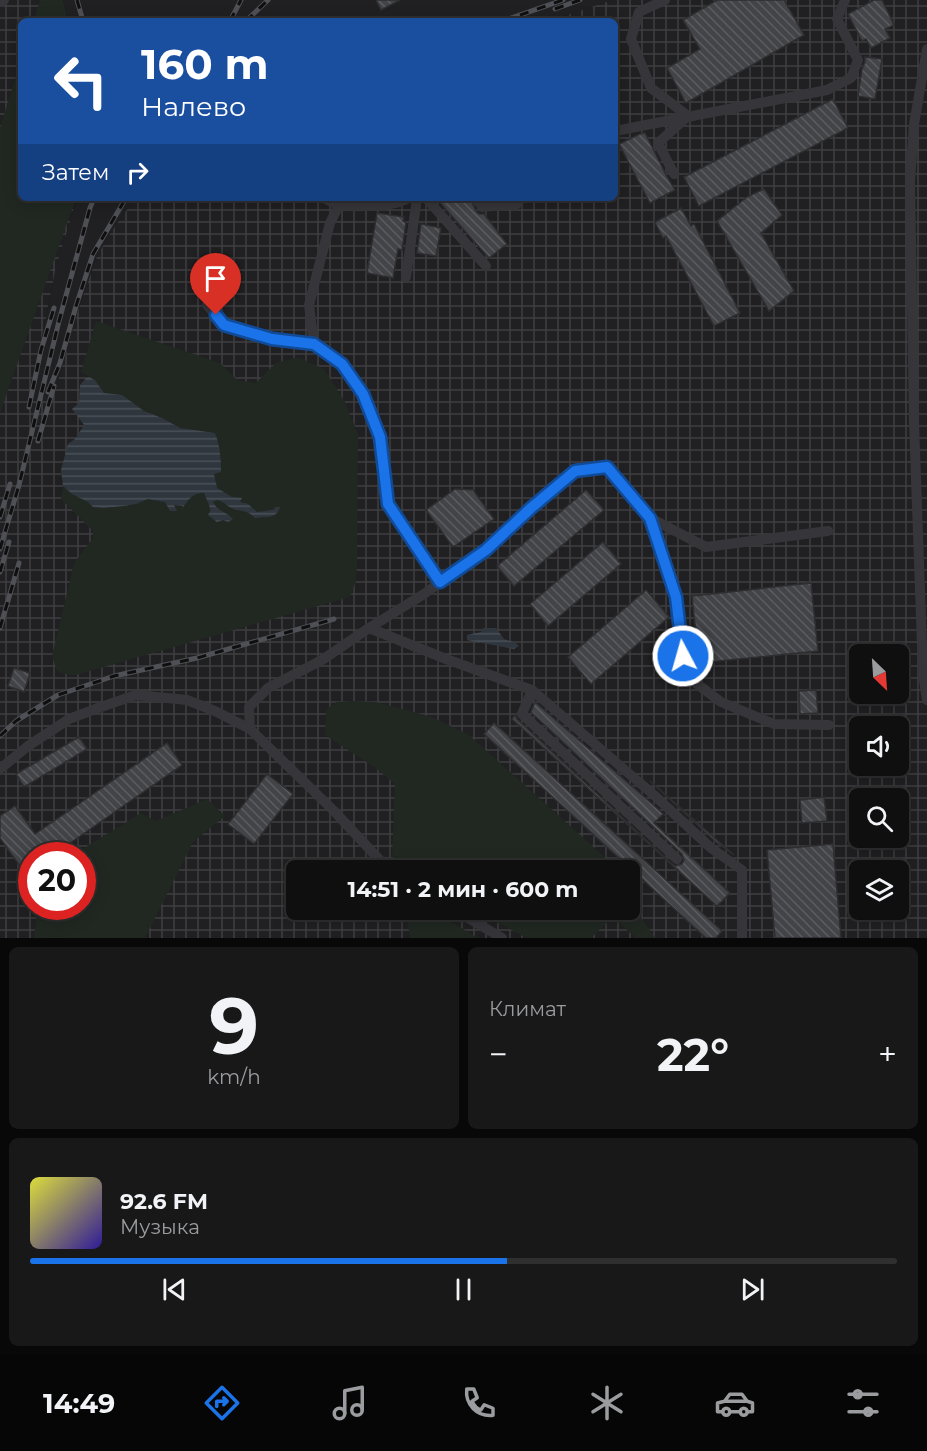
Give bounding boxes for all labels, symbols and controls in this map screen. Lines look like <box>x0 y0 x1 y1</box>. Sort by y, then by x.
text: 160 m <box>141 38 269 90</box>
icon: left <box>42 42 120 120</box>
text: Налево <box>141 90 246 123</box>
icon: right <box>121 156 154 189</box>
text: Затем <box>42 159 109 186</box>
pin <box>190 253 241 315</box>
icon: arrive <box>199 262 232 295</box>
position arrow <box>651 624 715 688</box>
north arrow <box>849 644 909 704</box>
map controls <box>849 644 909 920</box>
button: sound <box>849 716 909 776</box>
button: search <box>849 788 909 848</box>
speed limit sign: 20 <box>18 842 96 920</box>
button: layers <box>849 860 909 920</box>
text: 14:51 · 2 мин · 600 m <box>348 876 578 903</box>
text: 9 <box>209 978 259 1074</box>
text: Климат <box>489 997 566 1021</box>
text: 22° <box>657 1027 729 1082</box>
text: − <box>489 1034 508 1074</box>
text: + <box>878 1034 897 1074</box>
text: km/h <box>207 1065 261 1089</box>
text: 92.6 FM <box>120 1188 208 1215</box>
text: Музыка <box>120 1215 200 1239</box>
icon: previous <box>158 1273 191 1306</box>
icon: pause <box>447 1273 480 1306</box>
icon: next <box>736 1273 769 1306</box>
icon: directions <box>201 1382 243 1424</box>
icon: music <box>329 1382 371 1424</box>
icon: phone <box>458 1382 500 1424</box>
icon: climate <box>586 1382 628 1424</box>
icon: car <box>714 1382 756 1424</box>
icon: filters <box>842 1382 884 1424</box>
text: 14:49 <box>43 1387 115 1420</box>

